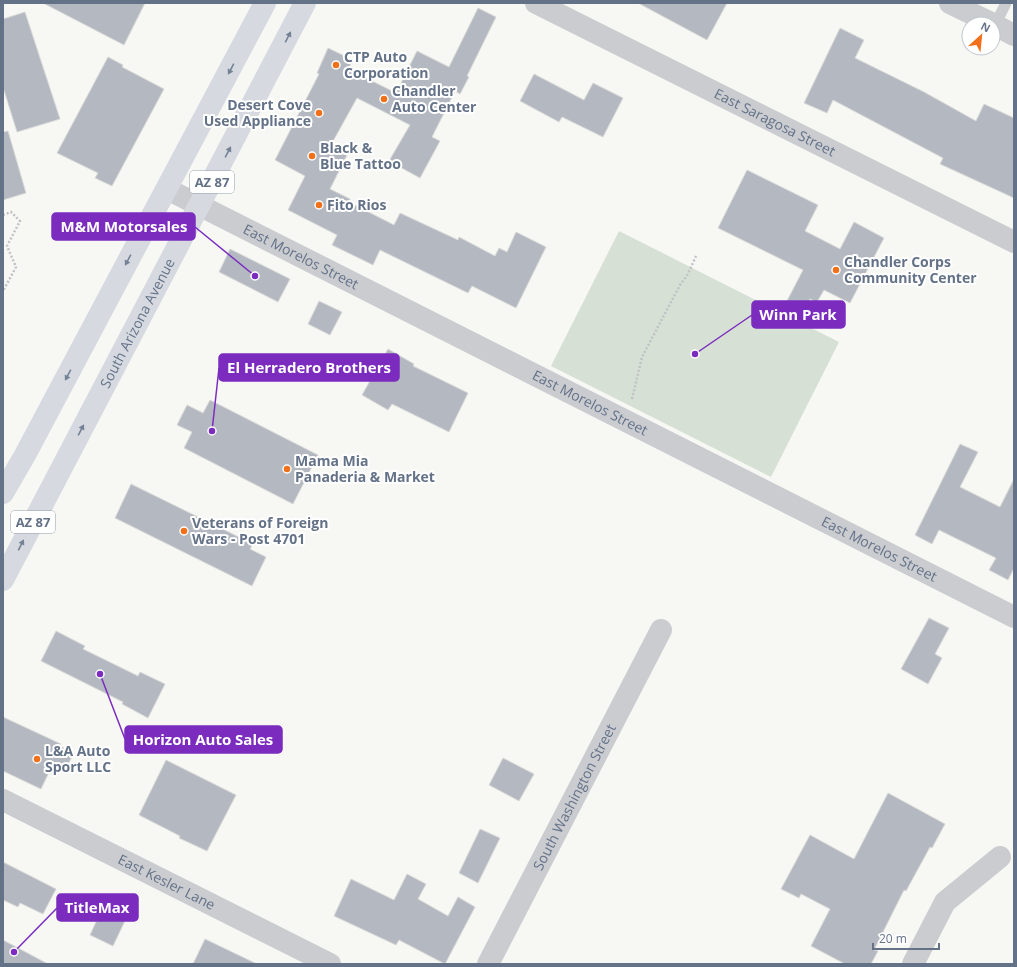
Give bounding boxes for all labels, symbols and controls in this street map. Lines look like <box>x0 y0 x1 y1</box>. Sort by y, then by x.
north arrow <box>961 16 1001 56</box>
text: N <box>978 18 993 35</box>
one-way arrow <box>284 31 291 42</box>
place label: CTP Auto Corporation <box>344 47 429 82</box>
marker: CTP Auto Corporation <box>331 60 341 70</box>
one-way arrow <box>228 63 234 74</box>
place label: Chandler Auto Center <box>392 81 477 116</box>
street label: East Saragosa Street <box>711 84 839 160</box>
marker: Chandler Auto Center <box>379 94 389 104</box>
place label: Desert Cove Used Appliance <box>204 95 311 130</box>
marker: Desert Cove Used Appliance <box>314 108 324 118</box>
place label: Black & Blue Tattoo <box>320 138 401 173</box>
one-way arrow <box>224 146 231 158</box>
marker: Black & Blue Tattoo <box>307 151 317 161</box>
road number: AZ 87 <box>190 171 234 193</box>
place label: Fito Rios <box>327 195 387 214</box>
marker: Fito Rios <box>314 200 324 210</box>
callout: M&M Motorsales <box>52 213 195 240</box>
text: M&M Motorsales <box>61 216 187 236</box>
street label: East Morelos Street <box>240 219 362 293</box>
place label: Chandler Corps Community Center <box>844 252 977 287</box>
street label: South Arizona Avenue <box>95 255 179 391</box>
one-way arrow <box>125 255 132 266</box>
marker: Chandler Corps Community Center <box>831 265 841 275</box>
callout: Winn Park <box>752 301 845 328</box>
text: Winn Park <box>759 304 837 324</box>
callout: El Herradero Brothers <box>219 354 399 381</box>
text: El Herradero Brothers <box>227 357 391 377</box>
street label: East Morelos Street <box>529 365 651 439</box>
one-way arrow <box>64 369 71 381</box>
one-way arrow <box>78 424 84 435</box>
place label: Mama Mia Panaderia & Market <box>295 451 435 486</box>
marker: Mama Mia Panaderia & Market <box>282 464 292 474</box>
road number: AZ 87 <box>11 511 55 533</box>
street label: East Morelos Street <box>819 511 940 586</box>
place label: Veterans of Foreign Wars - Post 4701 <box>192 513 328 548</box>
marker: Veterans of Foreign Wars - Post 4701 <box>179 526 189 536</box>
one-way arrow <box>18 539 24 551</box>
street label: South Washington Street <box>528 720 620 873</box>
callout: Horizon Auto Sales <box>125 726 282 753</box>
text: Horizon Auto Sales <box>133 729 273 749</box>
place label: L&A Auto Sport LLC <box>45 741 111 776</box>
marker: L&A Auto Sport LLC <box>32 754 42 764</box>
street label: East Kesler Lane <box>115 849 219 914</box>
callout: TitleMax <box>57 894 138 921</box>
text: TitleMax <box>64 897 130 917</box>
scale bar <box>873 925 939 951</box>
text: 20 m <box>879 930 907 947</box>

